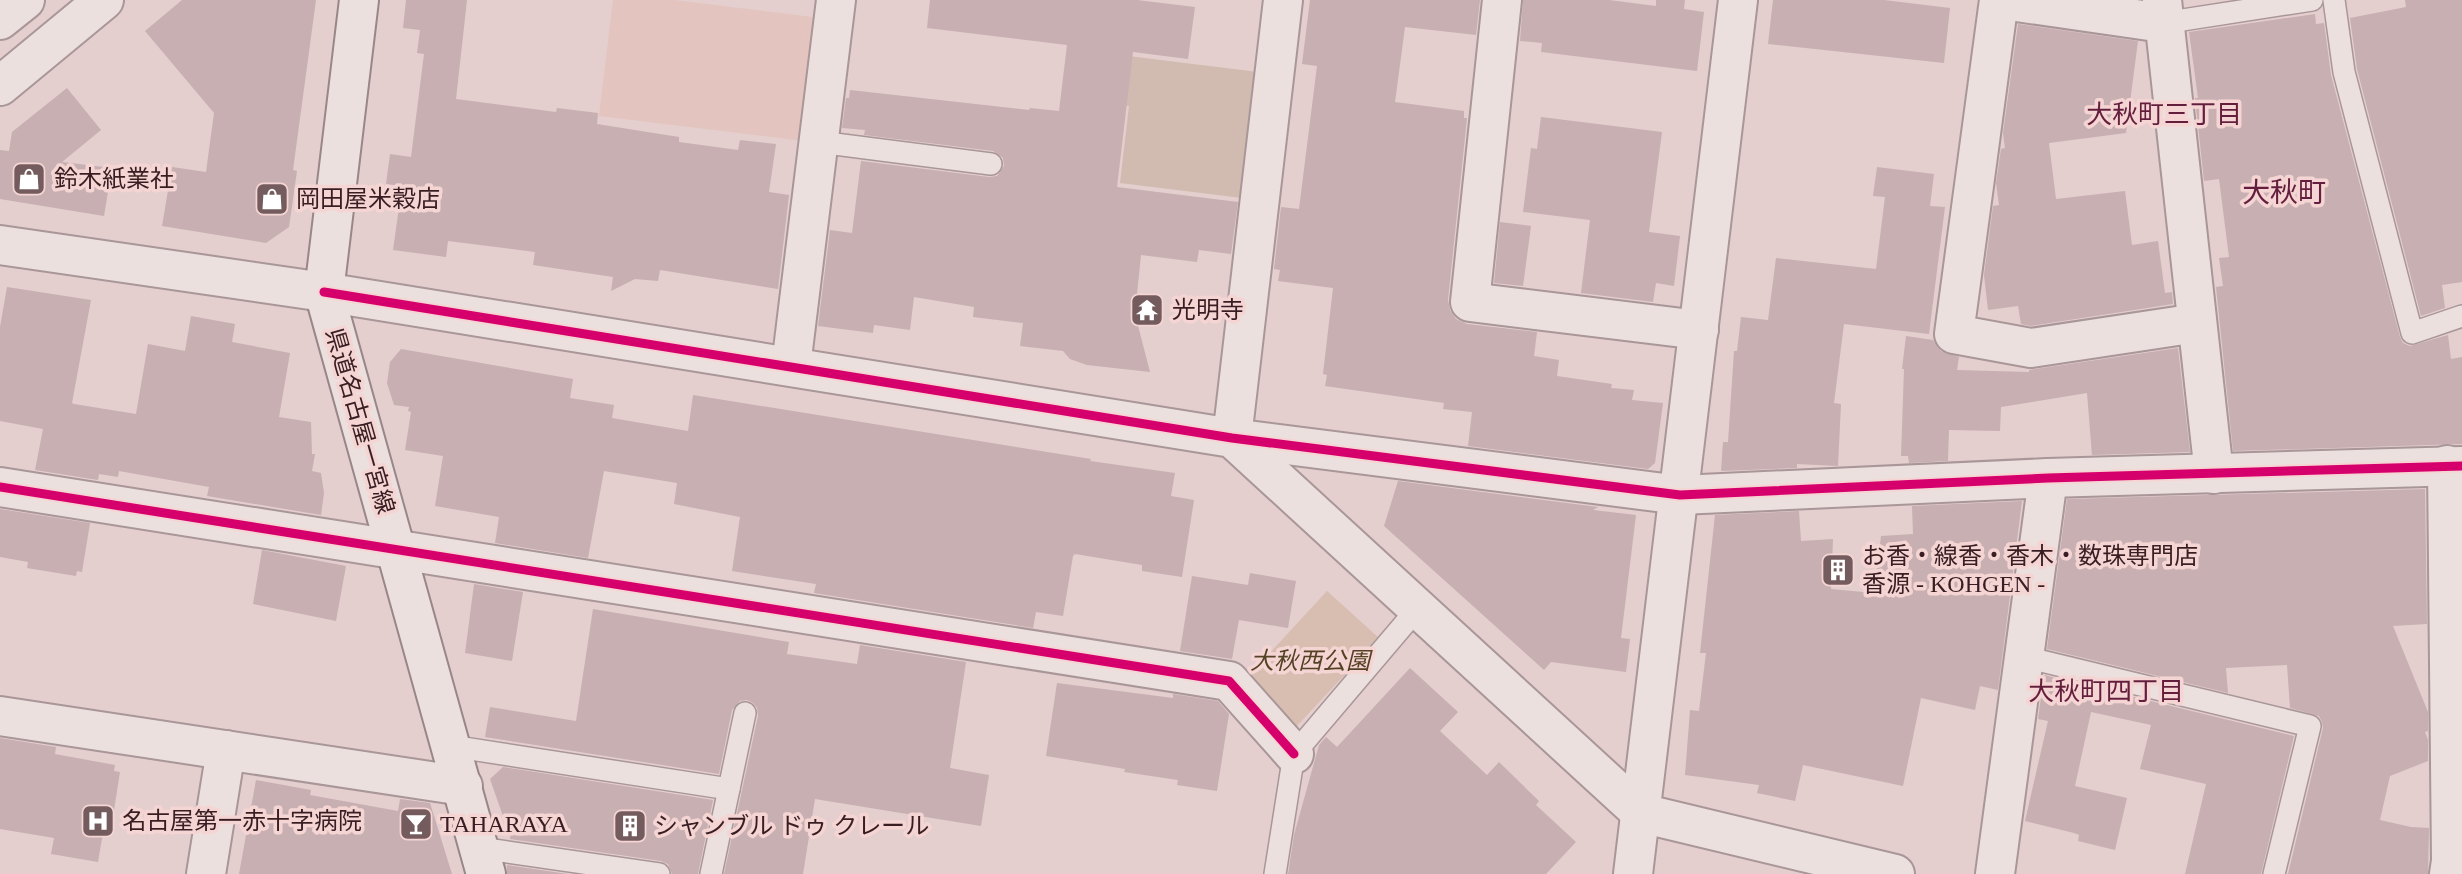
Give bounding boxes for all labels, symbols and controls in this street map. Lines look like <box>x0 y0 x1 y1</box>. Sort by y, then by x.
district label: 大秋町三丁目 <box>2086 100 2242 129</box>
shop icon: 鈴木紙業社 <box>10 160 48 198</box>
place label: 鈴木紙業社 <box>54 166 174 192</box>
district label: 大秋町 <box>2242 177 2326 208</box>
shop icon: 岡田屋米穀店 <box>253 180 291 218</box>
place label: 岡田屋米穀店 <box>296 186 440 212</box>
temple icon: 光明寺 <box>1128 291 1166 329</box>
place label: 光明寺 <box>1172 297 1244 323</box>
street label: 県道名古屋一宮線 <box>321 325 399 517</box>
place label: お香・線香・香木・数珠専門店 香源 - KOHGEN - <box>1862 543 2198 597</box>
building icon: お香・線香・香木・数珠専門店 香源 - KOHGEN - <box>1819 551 1857 589</box>
park label: 大秋西公園 <box>1250 648 1373 674</box>
district label: 大秋町四丁目 <box>2028 677 2184 706</box>
hospital icon: 名古屋第一赤十字病院 <box>79 802 117 840</box>
bar icon: TAHARAYA <box>397 805 435 843</box>
building icon: シャンブル ドゥ クレール <box>611 807 649 845</box>
place label: 名古屋第一赤十字病院 <box>122 808 362 834</box>
place label: TAHARAYA <box>440 811 569 837</box>
place label: シャンブル ドゥ クレール <box>654 813 929 839</box>

